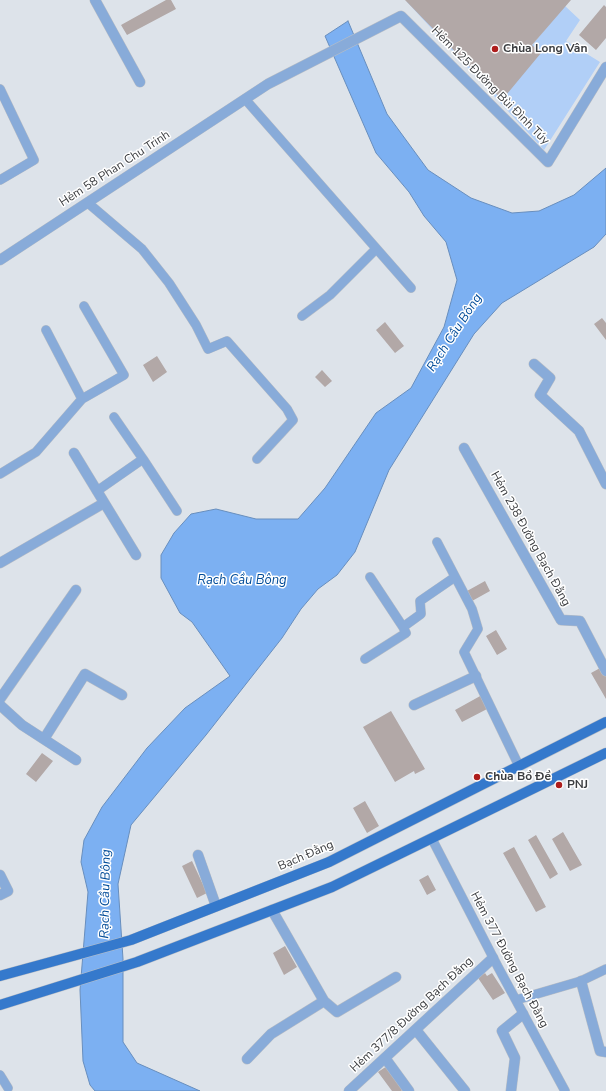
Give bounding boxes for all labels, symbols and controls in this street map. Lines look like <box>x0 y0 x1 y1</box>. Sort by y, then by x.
street label: Hẻm 125 Đường Bùi Đình Túy <box>428 24 552 148</box>
place label: Chùa Long Vân <box>503 42 587 56</box>
marker: Chùa Long Vân <box>490 44 500 54</box>
street label: Hẻm 58 Phan Chu Trinh <box>57 128 173 210</box>
water label: Rạch Cầu Bông <box>424 291 486 375</box>
street label: Hẻm 238 Đường Bạch Đằng <box>487 469 573 609</box>
water label: Rạch Cầu Bông <box>197 573 287 589</box>
place label: Chùa Bồ Đề <box>485 770 551 784</box>
marker: Chùa Bồ Đề <box>472 772 482 782</box>
place label: PNJ <box>567 778 588 792</box>
marker: PNJ <box>554 780 564 790</box>
street label: Bạch Đằng <box>276 838 336 874</box>
water label: Rạch Cầu Bông <box>97 849 115 939</box>
street label: Hẻm 377 Đường Bạch Đằng <box>467 890 551 1030</box>
street label: Hẻm 377/8 Đường Bạch Đằng <box>348 954 476 1076</box>

